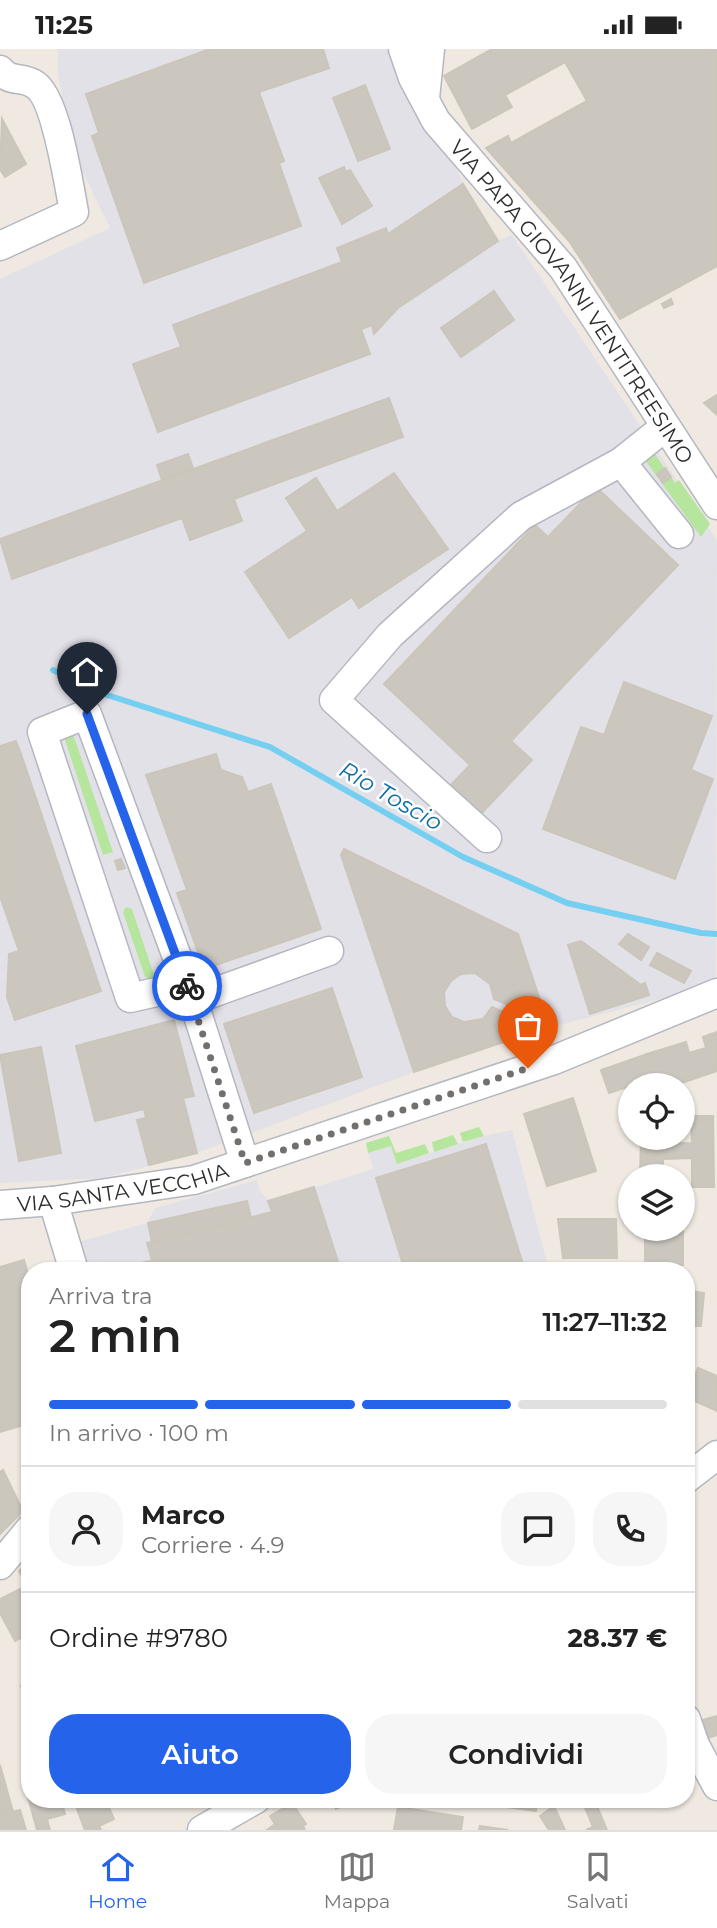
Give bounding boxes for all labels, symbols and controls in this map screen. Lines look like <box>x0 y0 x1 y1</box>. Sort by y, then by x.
text: 11:25 <box>35 9 93 41</box>
street label: VIA PAPA GIOVANNI VENTITREESIMO <box>445 134 699 468</box>
pin <box>57 642 117 714</box>
icon: home <box>68 653 106 691</box>
water label: Rio Toscio <box>335 755 447 837</box>
courier <box>152 951 222 1021</box>
icon: bike <box>168 967 206 1005</box>
pin <box>498 996 558 1068</box>
icon: bag <box>509 1007 547 1045</box>
map controls <box>618 1073 695 1241</box>
button: locate <box>618 1073 695 1150</box>
street label: VIA SANTA VECCHIA <box>16 1157 232 1216</box>
button: layers <box>618 1164 695 1241</box>
text: Arriva tra <box>49 1282 153 1310</box>
text: 11:27–11:32 <box>542 1306 667 1338</box>
text: 2 min <box>49 1307 182 1364</box>
text: In arrivo · 100 m <box>49 1419 229 1447</box>
button: person <box>49 1492 123 1566</box>
button: chat <box>501 1492 575 1566</box>
button: phone <box>593 1492 667 1566</box>
text: Marco <box>141 1499 225 1531</box>
text: Corriere · 4.9 <box>141 1531 285 1559</box>
text: Ordine #9780 <box>49 1622 228 1654</box>
text: 28.37 € <box>567 1622 667 1654</box>
button: Aiuto <box>49 1714 351 1794</box>
button: Condividi <box>365 1714 667 1794</box>
tab: Home <box>88 1848 147 1913</box>
tab: Mappa <box>324 1848 390 1913</box>
tab: Salvati <box>567 1848 629 1913</box>

